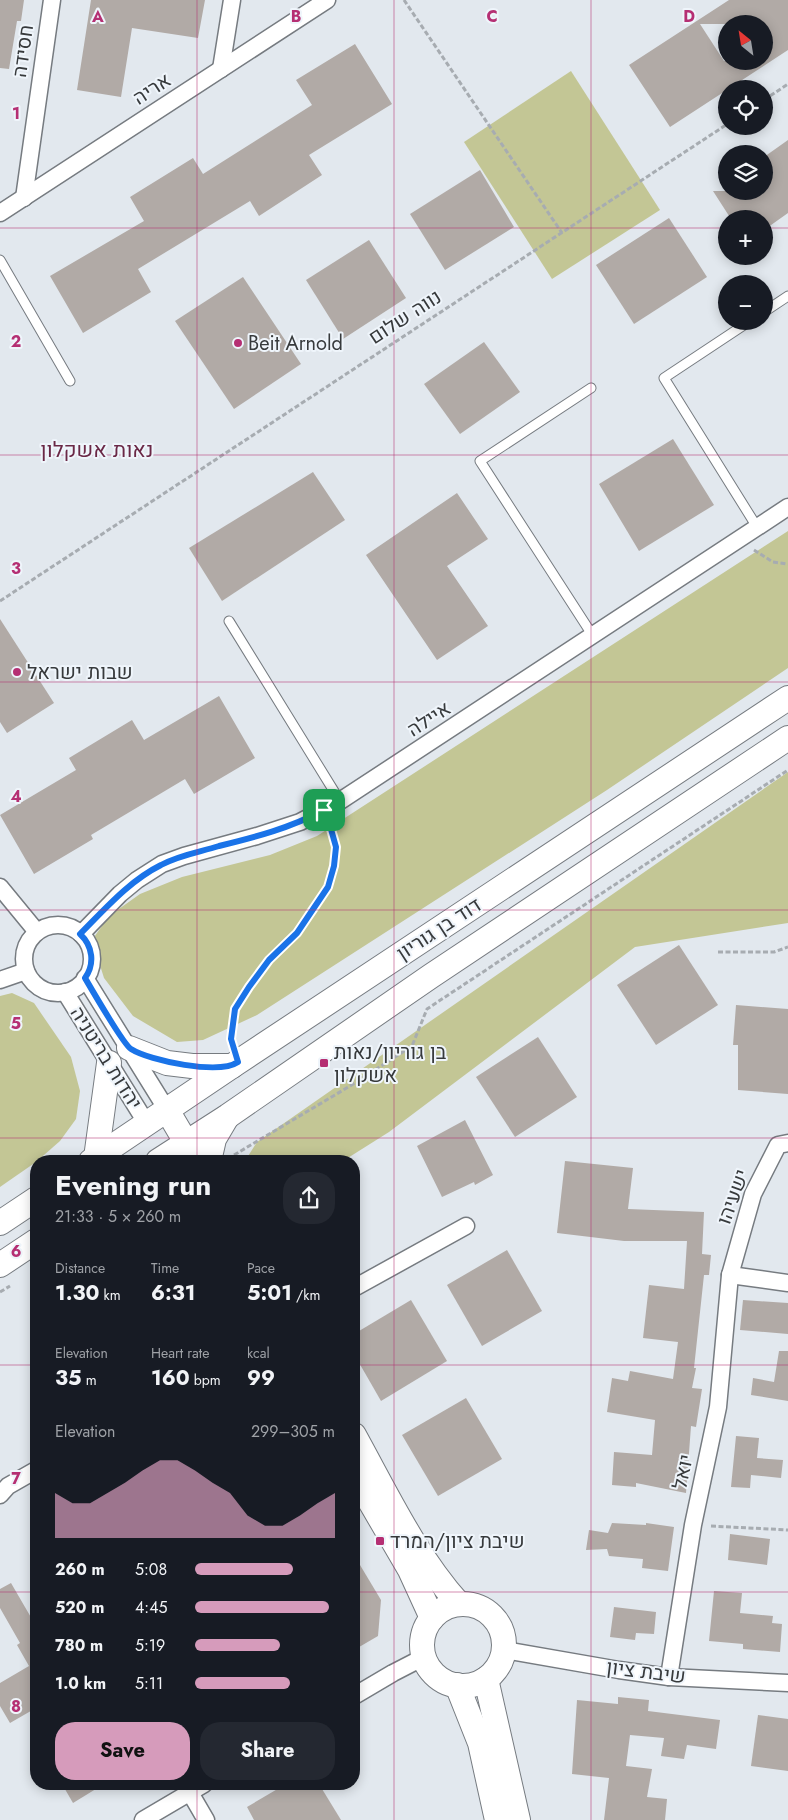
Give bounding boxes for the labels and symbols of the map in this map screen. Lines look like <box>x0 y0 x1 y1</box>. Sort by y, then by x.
text: A <box>91 5 104 28</box>
text: B <box>291 5 301 28</box>
text: C <box>486 5 498 28</box>
text: D <box>683 5 695 28</box>
north arrow <box>718 15 772 70</box>
street label: חסידה <box>5 23 41 79</box>
street label: אריה <box>127 66 177 112</box>
text: 1 <box>12 102 20 125</box>
street label: נווה שלום <box>363 283 447 351</box>
place label: Beit Arnold <box>248 329 343 358</box>
text: 2 <box>11 330 21 353</box>
marker: Beit Arnold <box>232 337 244 349</box>
district label: נאות אשקלון <box>41 435 153 465</box>
text: 3 <box>11 557 21 580</box>
place label: שבות ישראל <box>27 658 133 687</box>
marker: שבות ישראל <box>11 666 23 678</box>
street label: איילה <box>401 694 457 744</box>
text: 4 <box>10 785 22 808</box>
pin <box>303 789 345 831</box>
street label: דוד בן גוריון <box>391 891 487 967</box>
street label: יהדות בריטניה <box>63 1001 149 1115</box>
text: 5 <box>11 1012 21 1035</box>
place label: בן גוריון/נאות אשקלון <box>334 1038 447 1090</box>
marker: בן גוריון/נאות אשקלון <box>318 1057 330 1069</box>
street label: ישעיהו <box>710 1165 756 1229</box>
text: 6 <box>11 1240 21 1263</box>
street label: יואל <box>665 1452 701 1492</box>
text: 7 <box>11 1467 21 1490</box>
place label: שיבת ציון/המרד <box>390 1527 525 1556</box>
marker: שיבת ציון/המרד <box>374 1535 386 1547</box>
street label: שיבת ציון <box>605 1653 687 1691</box>
text: 8 <box>11 1695 21 1718</box>

